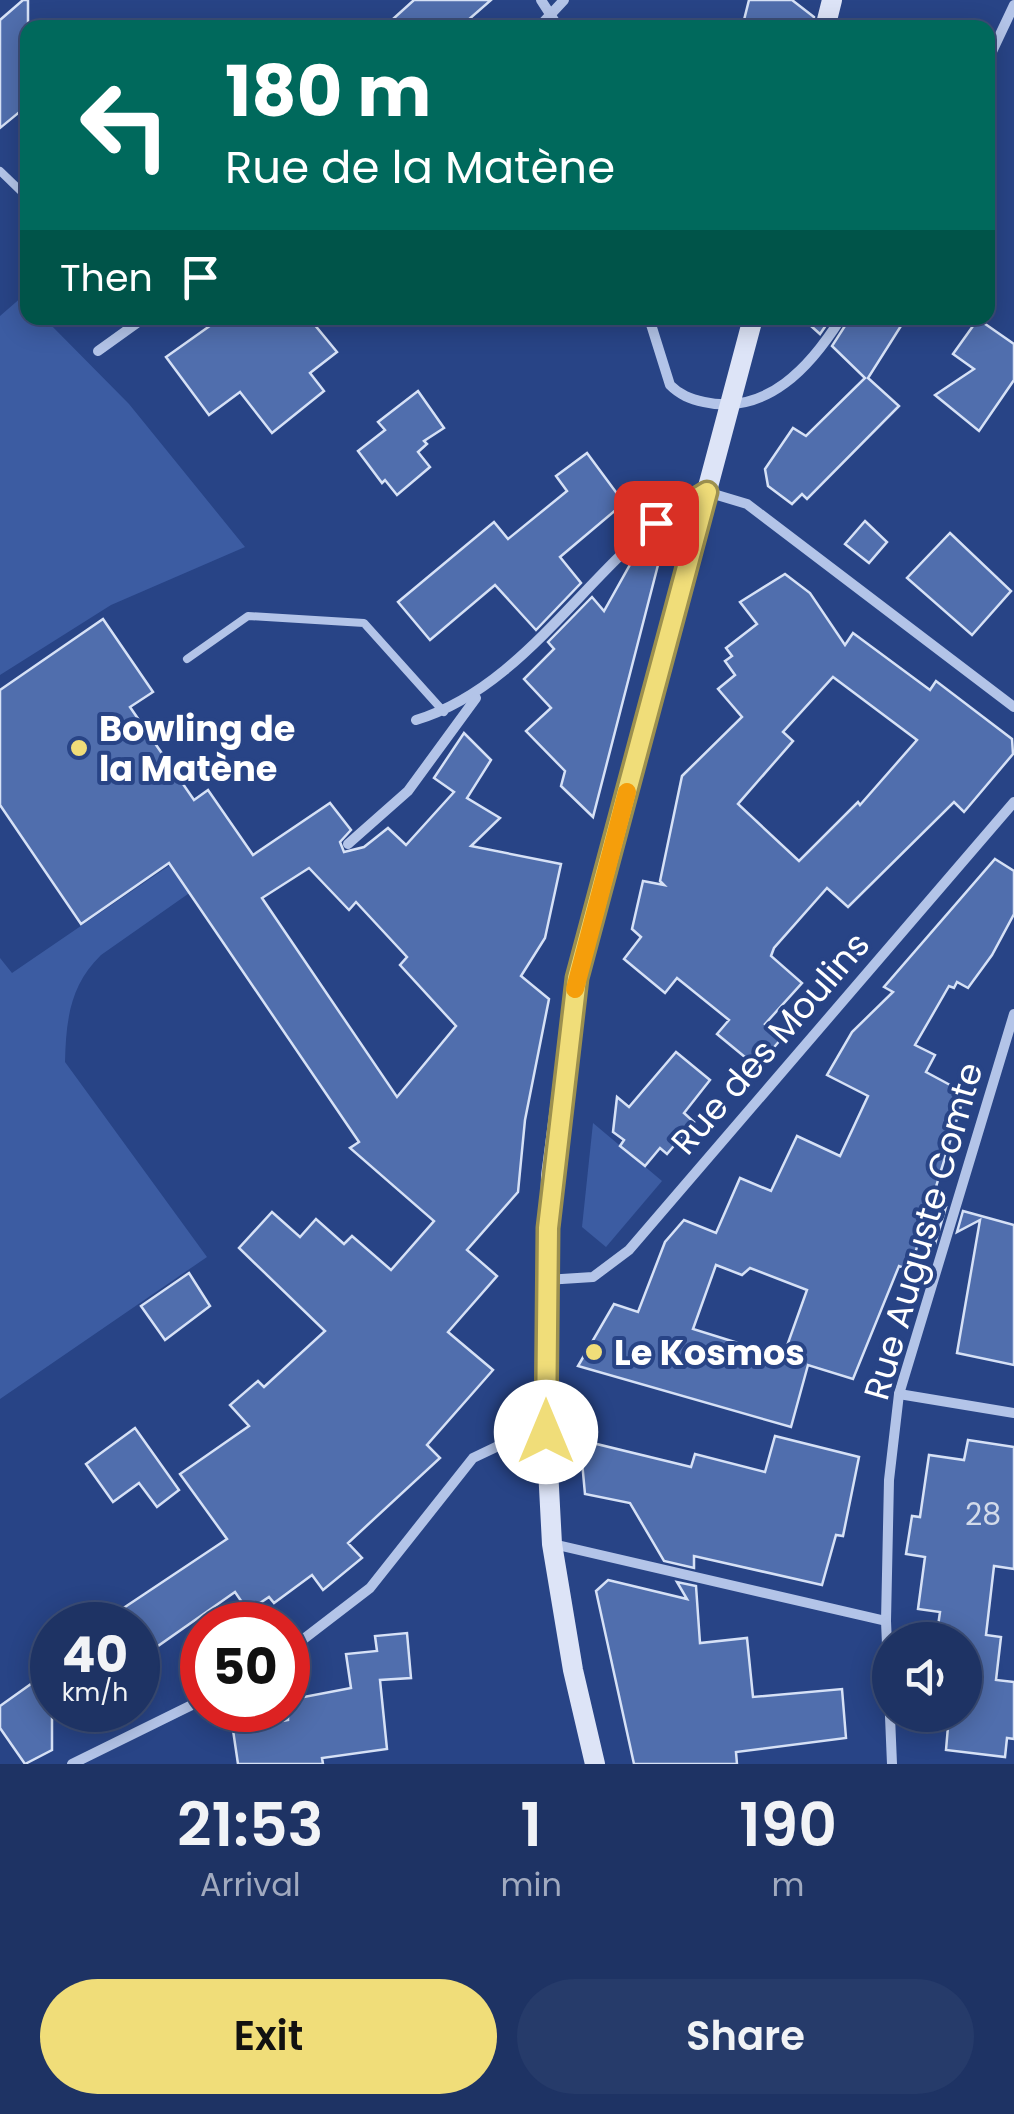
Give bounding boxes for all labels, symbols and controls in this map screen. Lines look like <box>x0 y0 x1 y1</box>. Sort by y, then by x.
text: 180 m <box>225 42 431 141</box>
icon: left <box>60 60 190 190</box>
text: Rue de la Matène <box>225 136 615 199</box>
icon: arrive <box>173 250 228 305</box>
text: Then <box>60 251 153 304</box>
pin <box>614 481 699 566</box>
icon: arrive <box>629 496 684 551</box>
place label: Bowling de la Matène <box>99 704 295 793</box>
marker: Bowling de la Matène <box>68 737 90 759</box>
street label: Rue des Moulins <box>659 921 881 1165</box>
street label: Rue Auguste Comte <box>851 1057 995 1405</box>
place label: Le Kosmos <box>614 1328 805 1377</box>
marker: Le Kosmos <box>583 1341 605 1363</box>
position arrow <box>494 1380 598 1484</box>
house number: 28 <box>965 1493 1001 1536</box>
speed limit sign: 50 <box>180 1602 310 1732</box>
text: 40 <box>62 1619 128 1690</box>
map controls <box>872 1622 982 1732</box>
button: sound <box>872 1622 982 1732</box>
text: km/h <box>62 1675 128 1710</box>
text: 21:53 <box>177 1783 324 1867</box>
text: 1 <box>520 1783 542 1867</box>
text: 190 <box>739 1783 837 1867</box>
text: Arrival <box>200 1862 301 1907</box>
text: min <box>501 1862 562 1907</box>
text: m <box>771 1862 804 1907</box>
button: Exit <box>40 1979 497 2094</box>
button: Share <box>517 1979 974 2094</box>

